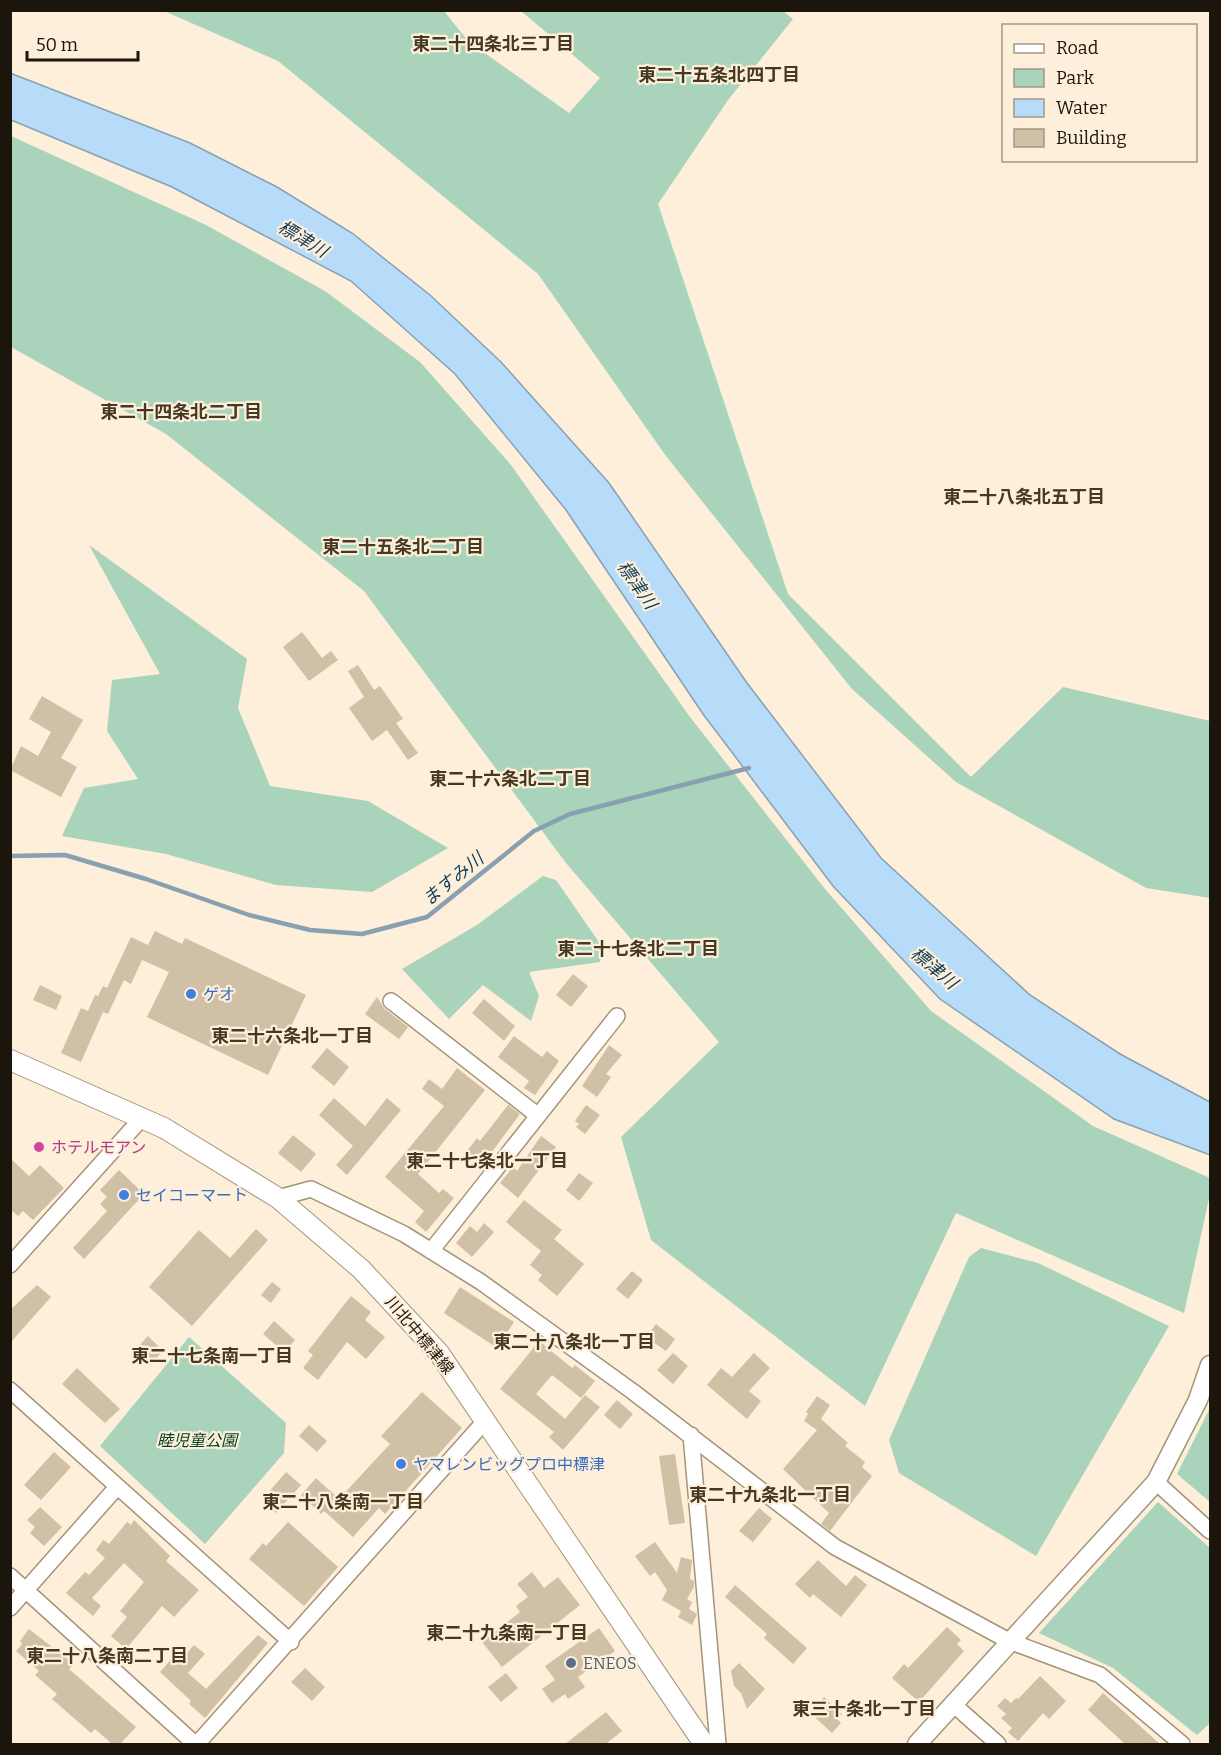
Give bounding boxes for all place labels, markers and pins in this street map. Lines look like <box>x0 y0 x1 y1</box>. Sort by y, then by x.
place label: ゲオ <box>203 985 235 1004</box>
marker: ゲオ <box>184 987 198 1001</box>
place label: ホテルモアン <box>51 1138 146 1157</box>
marker: ホテルモアン <box>32 1140 46 1154</box>
place label: セイコーマート <box>136 1186 248 1205</box>
marker: セイコーマート <box>117 1188 131 1202</box>
place label: ヤマレンビッグプロ中標津 <box>413 1455 605 1474</box>
marker: ヤマレンビッグプロ中標津 <box>394 1457 408 1471</box>
place label: ENEOS <box>583 1654 637 1673</box>
marker: ENEOS <box>564 1656 578 1670</box>

